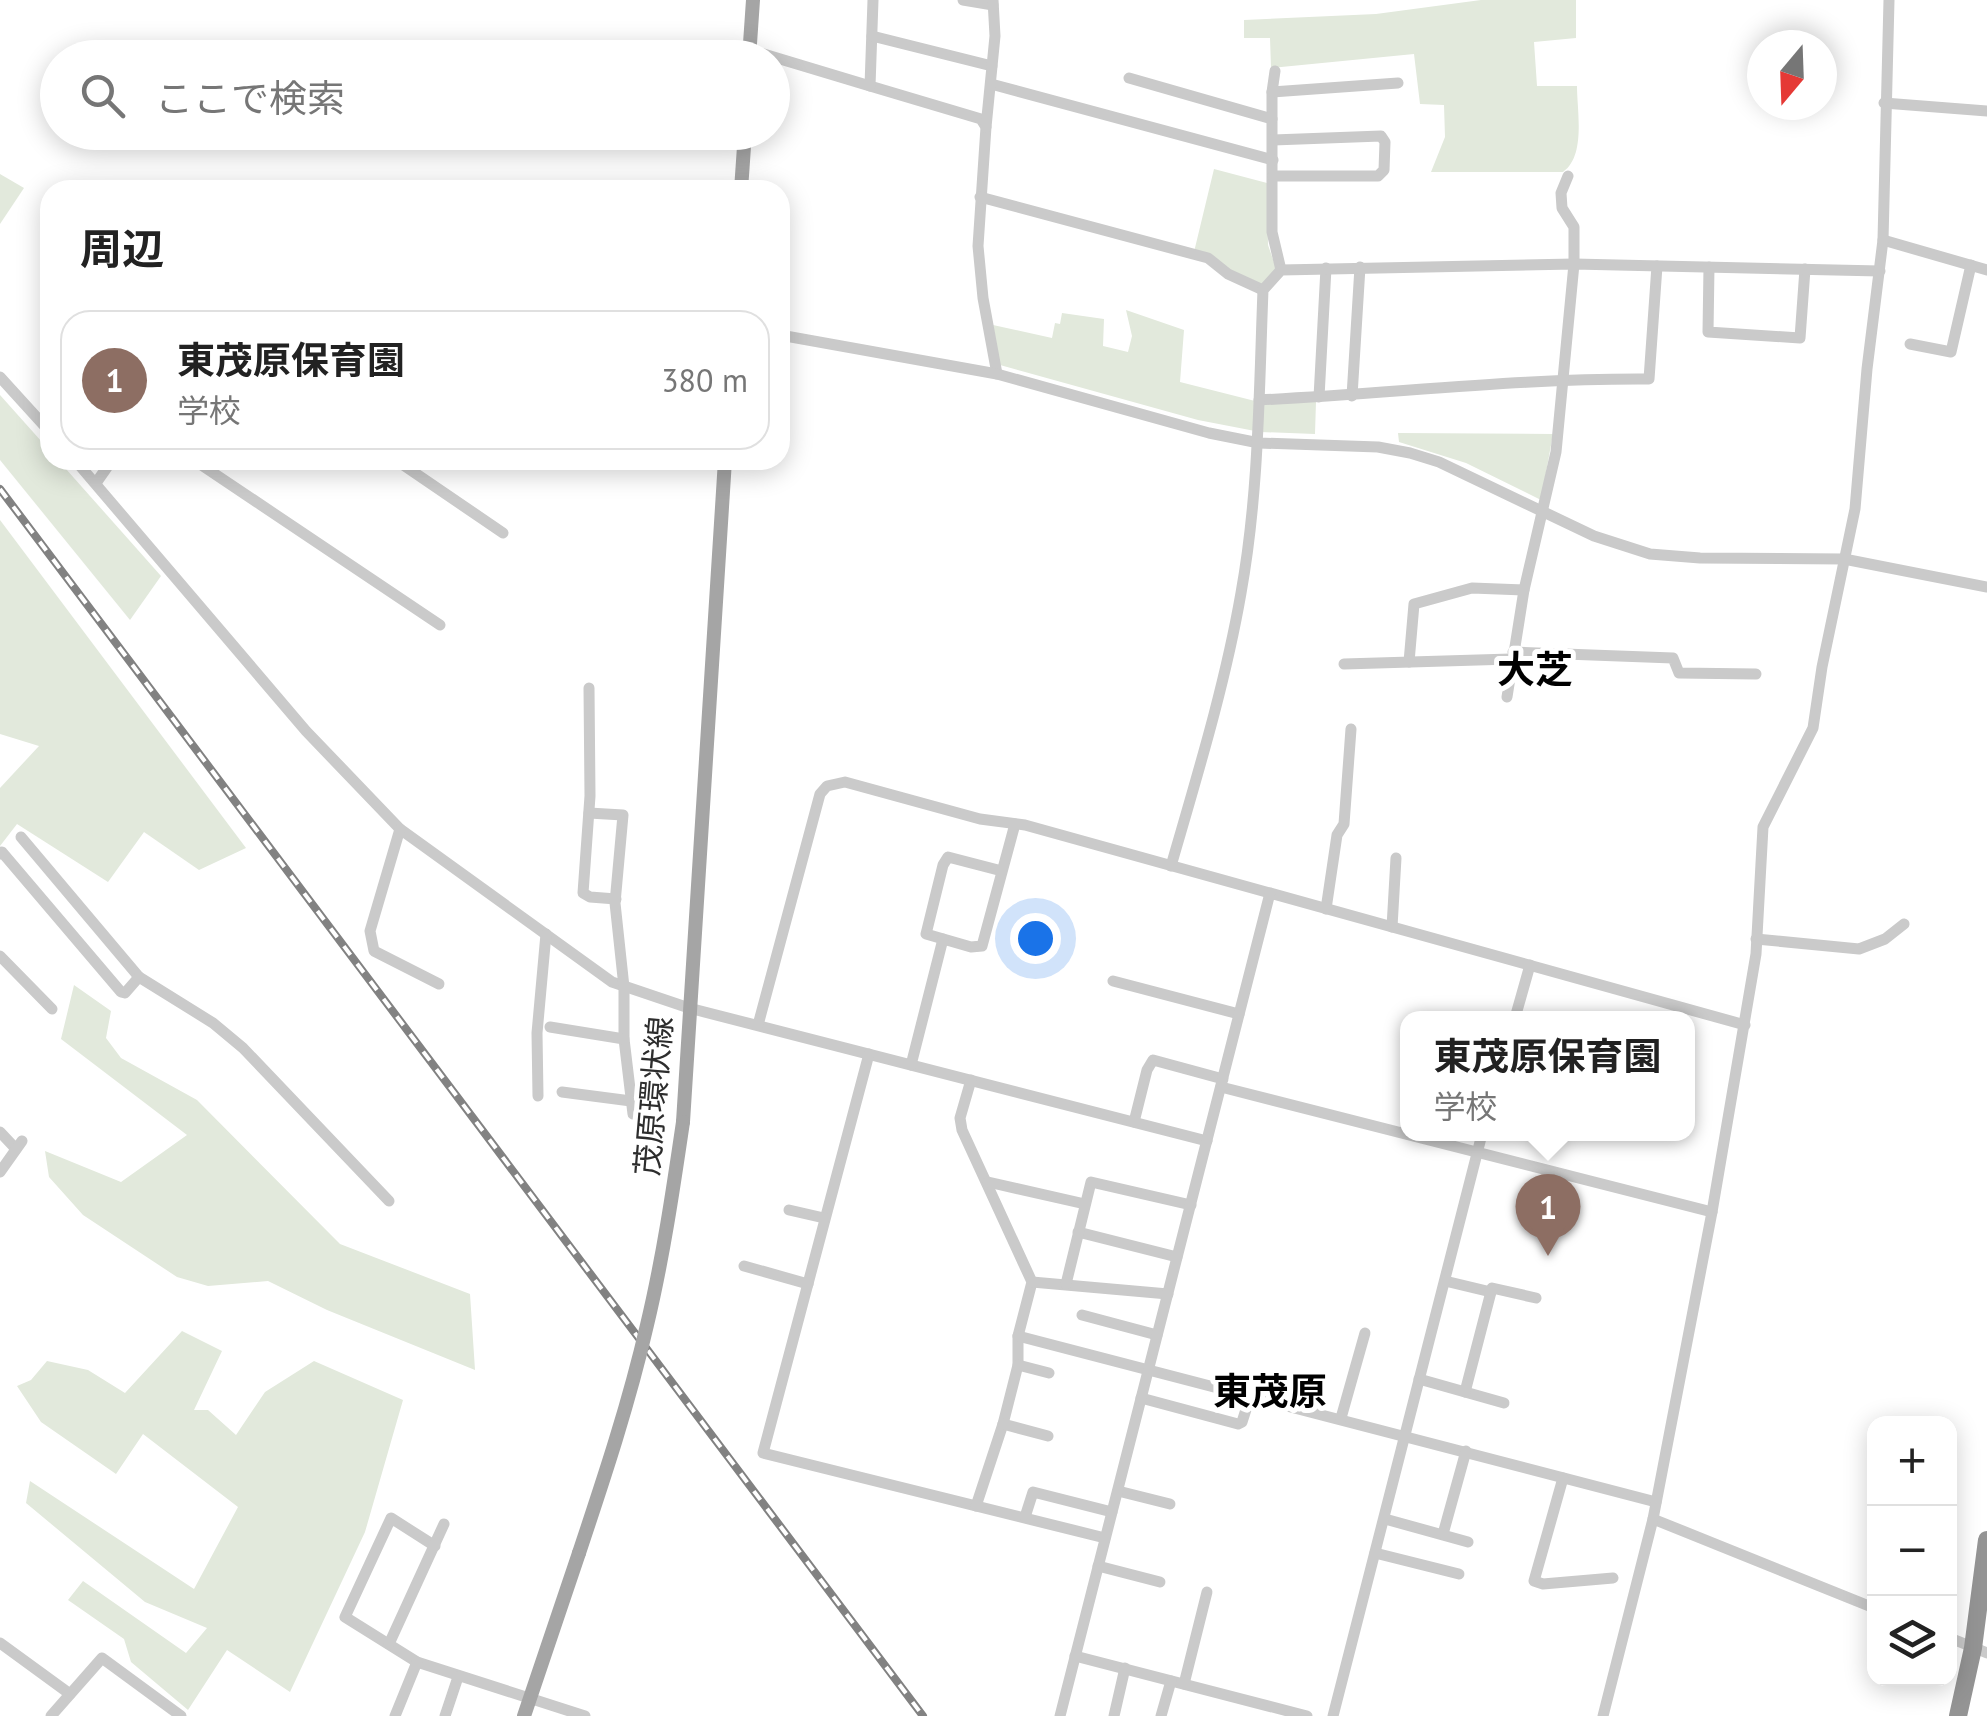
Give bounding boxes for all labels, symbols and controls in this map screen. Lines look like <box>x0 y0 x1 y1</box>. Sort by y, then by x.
north arrow <box>1747 30 1837 120</box>
search box <box>40 40 790 150</box>
icon: search <box>75 68 130 123</box>
text: ここで検索 <box>155 73 345 122</box>
text: 周辺 <box>80 221 164 276</box>
text: 東茂原保育園 <box>177 335 405 384</box>
text: 1 <box>105 359 124 401</box>
text: 380 m <box>661 359 748 401</box>
text: 学校 <box>177 389 241 431</box>
district label: 大芝 <box>1497 644 1573 693</box>
your location <box>1010 913 1061 964</box>
popup <box>1400 1011 1695 1141</box>
street label: 茂原環状線 <box>625 1014 681 1178</box>
text: 東茂原保育園 <box>1433 1031 1662 1080</box>
text: 学校 <box>1433 1085 1498 1127</box>
pin: 1 <box>1516 1174 1580 1256</box>
district label: 東茂原 <box>1213 1366 1327 1415</box>
map controls <box>1867 1416 1957 1686</box>
button: + <box>1867 1416 1957 1506</box>
button: − <box>1867 1506 1957 1596</box>
button: layers <box>1867 1596 1957 1686</box>

